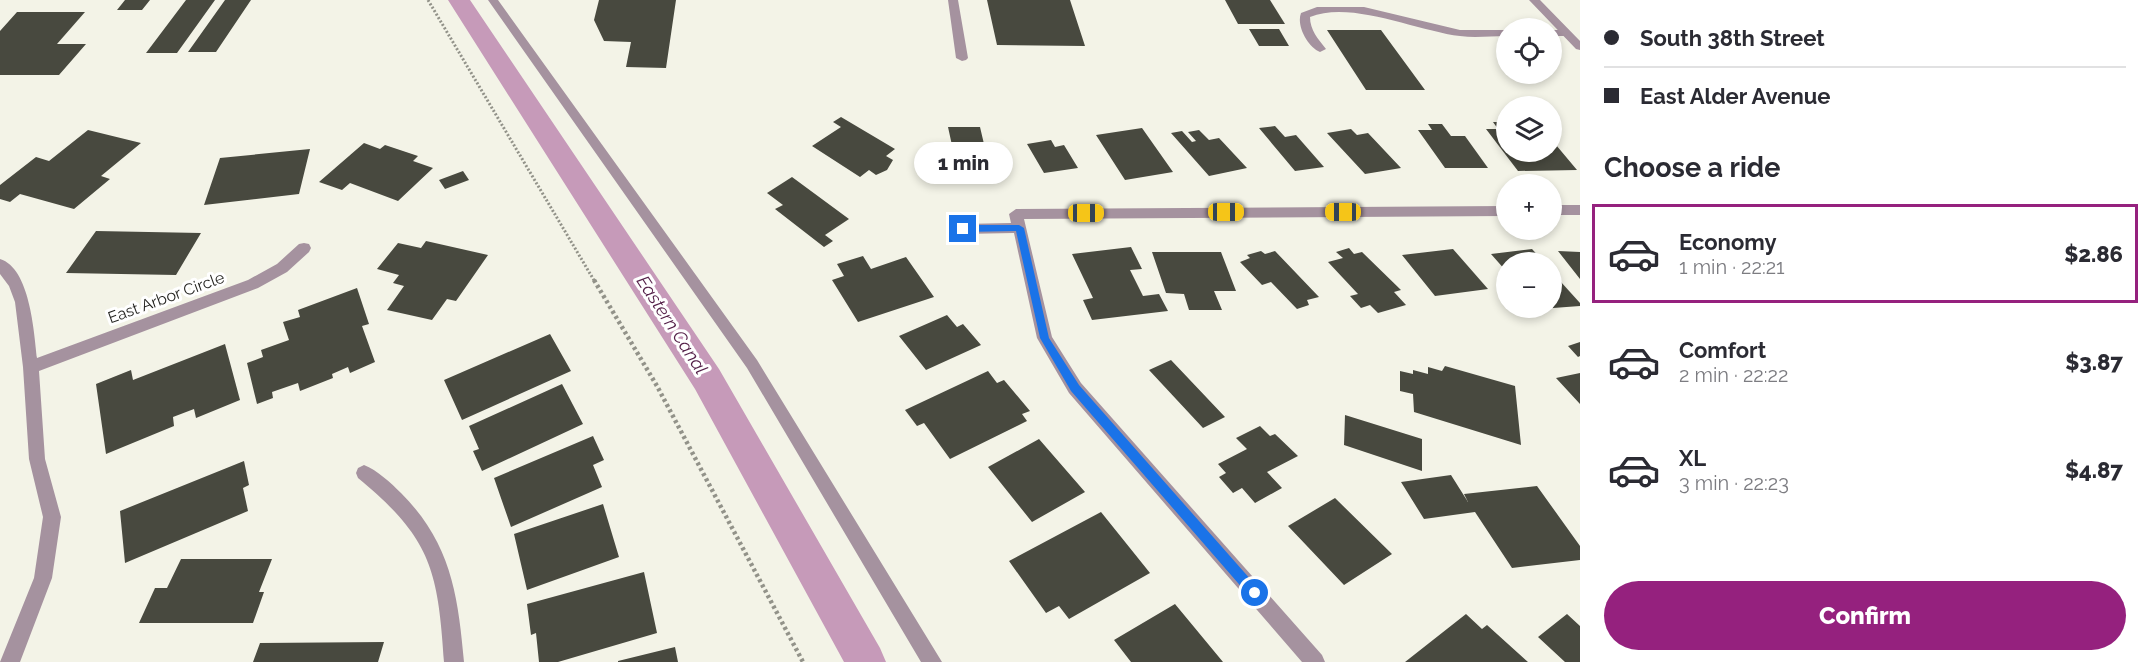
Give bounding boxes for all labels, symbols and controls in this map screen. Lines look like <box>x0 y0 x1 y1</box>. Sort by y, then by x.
map controls <box>1496 18 1562 318</box>
button: locate <box>1496 18 1562 84</box>
text: South 38th Street <box>1640 25 1825 51</box>
text: East Alder Avenue <box>1640 83 1830 109</box>
button: layers <box>1496 96 1562 162</box>
callout: 1 min <box>914 142 1012 184</box>
text: 1 min <box>938 151 989 175</box>
text: Choose a ride <box>1604 152 1780 183</box>
button: + <box>1496 174 1562 240</box>
car <box>1208 203 1244 221</box>
car <box>1325 203 1361 221</box>
car <box>1068 204 1104 222</box>
route end <box>949 215 976 242</box>
icon: car <box>1607 227 1661 281</box>
text: Economy <box>1679 229 1777 255</box>
text: $2.86 <box>2064 241 2123 267</box>
button: − <box>1496 252 1562 318</box>
text: 1 min · 22:21 <box>1679 255 1785 279</box>
street label: East Arbor Circle <box>105 268 227 327</box>
water label: Eastern Canal <box>633 271 712 378</box>
icon: car <box>1607 335 1661 389</box>
text: Comfort <box>1679 337 1766 363</box>
text: $3.87 <box>2065 349 2123 375</box>
text: 2 min · 22:22 <box>1679 363 1788 387</box>
icon: car <box>1607 443 1661 497</box>
text: XL <box>1679 445 1706 471</box>
text: $4.87 <box>2065 457 2123 483</box>
text: 3 min · 22:23 <box>1679 471 1789 495</box>
route start <box>1241 579 1268 606</box>
button: Confirm <box>1604 581 2126 650</box>

